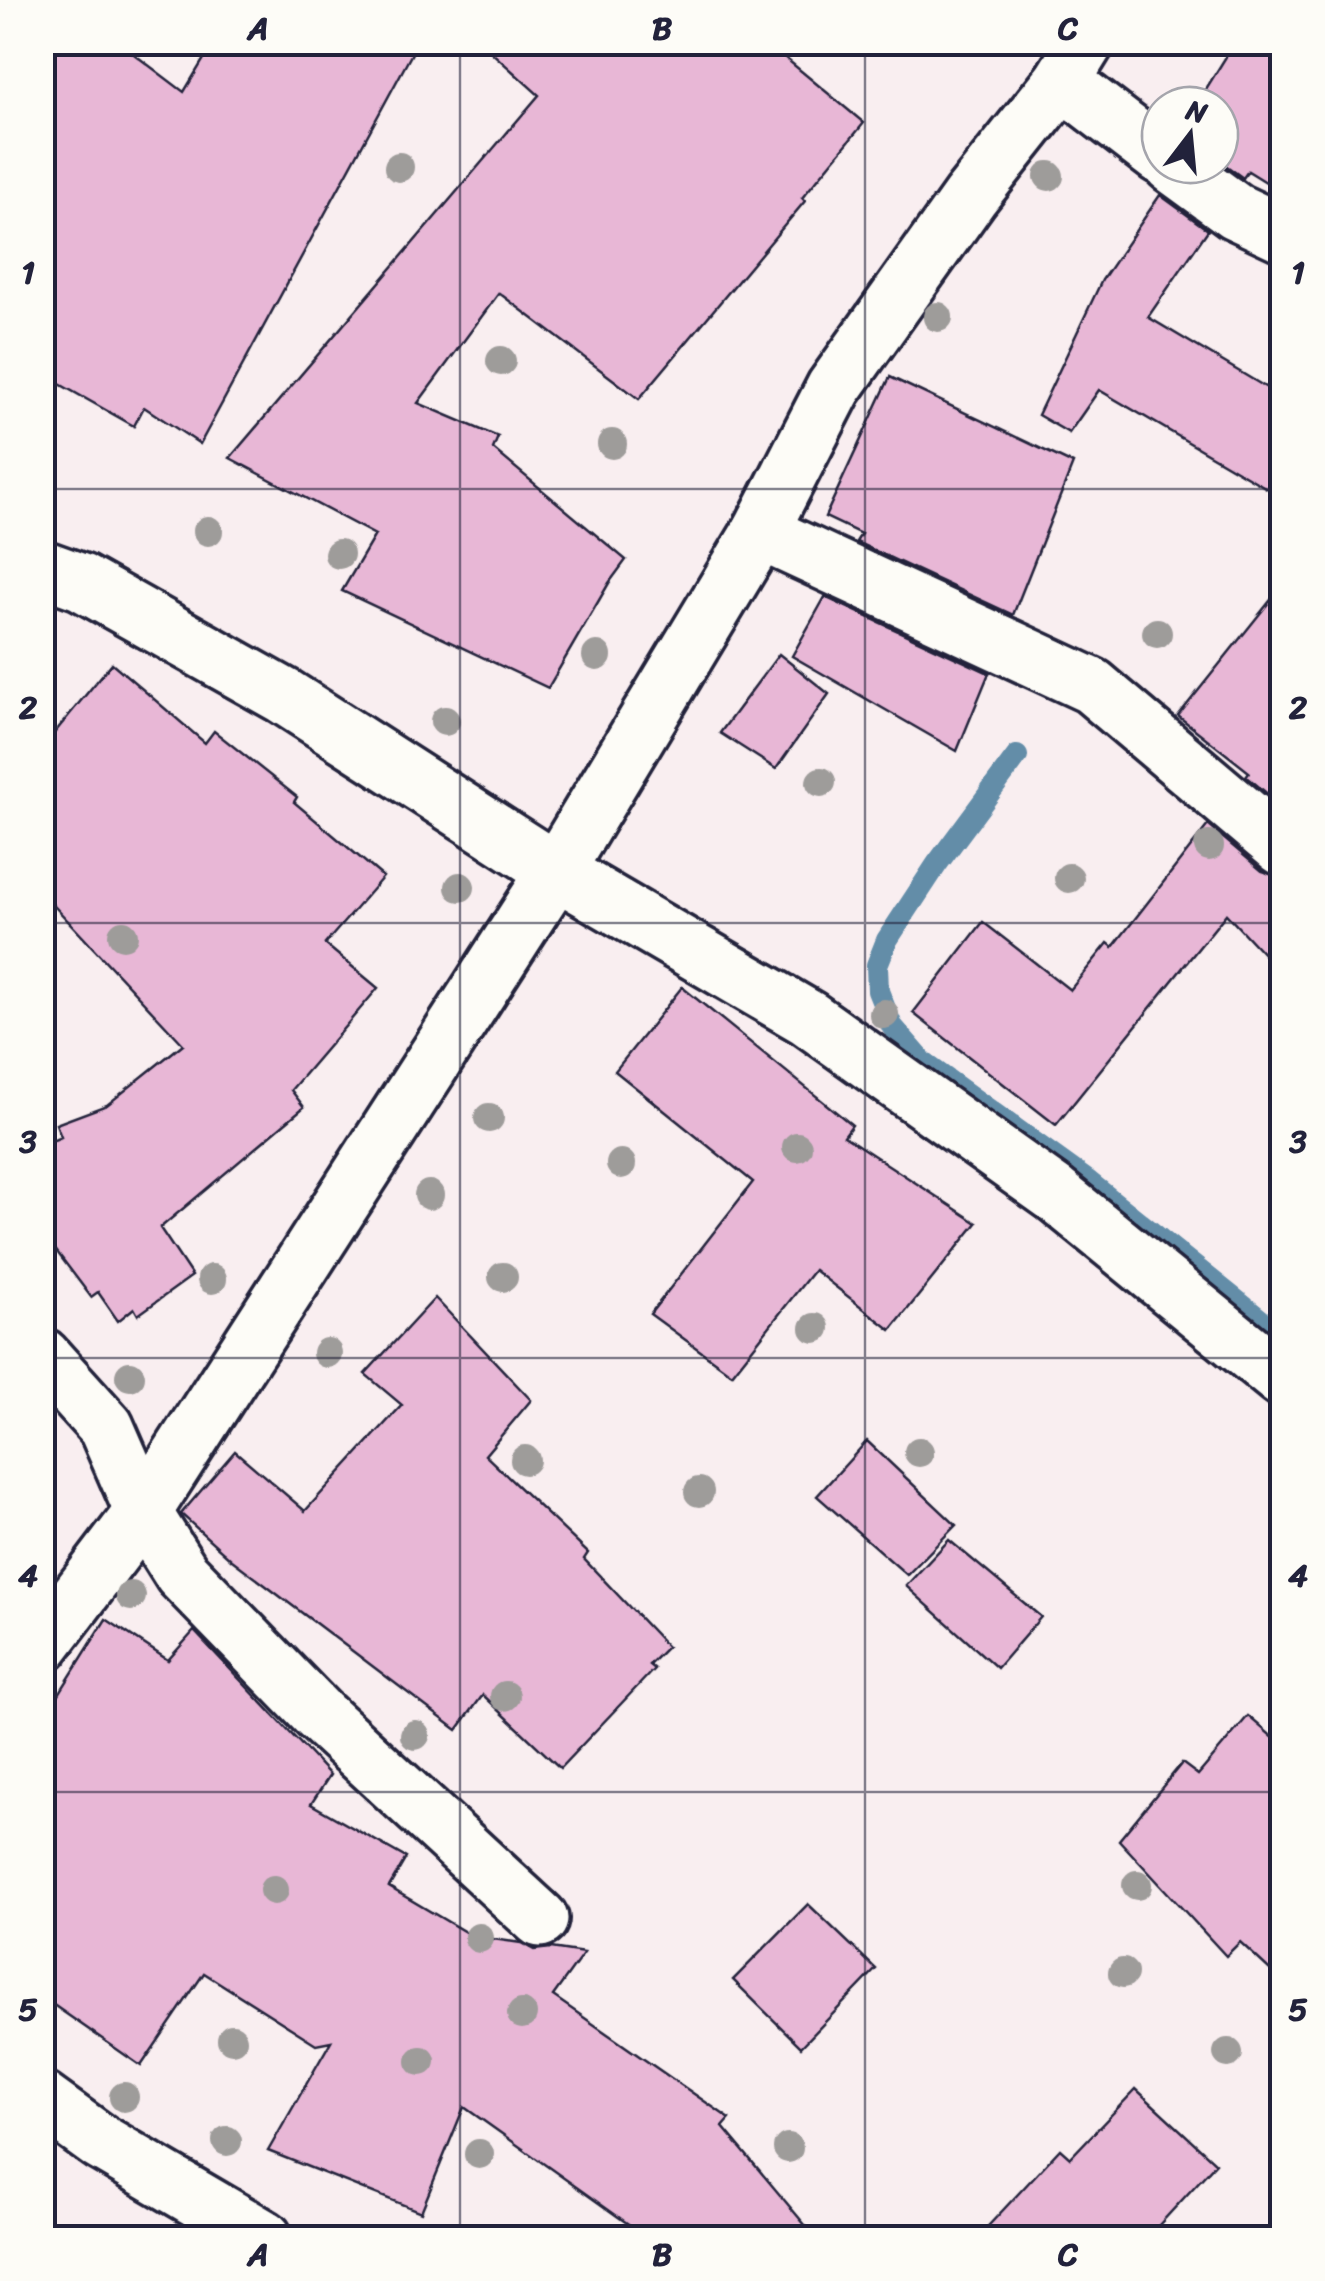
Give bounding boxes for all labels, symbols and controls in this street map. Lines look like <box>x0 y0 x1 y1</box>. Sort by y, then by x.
text: A <box>246 0 269 57</box>
text: B <box>652 0 672 57</box>
text: C <box>1057 0 1079 57</box>
north arrow <box>1140 85 1240 185</box>
text: N <box>1180 85 1213 138</box>
text: 1 <box>21 244 35 301</box>
text: 1 <box>1291 244 1305 301</box>
text: 2 <box>19 679 38 736</box>
text: 2 <box>1289 679 1308 736</box>
text: 3 <box>18 1113 37 1170</box>
text: 3 <box>1288 1113 1307 1170</box>
text: 4 <box>18 1547 38 1604</box>
text: 4 <box>1288 1547 1308 1604</box>
text: 5 <box>18 1981 38 2038</box>
text: 5 <box>1288 1981 1308 2038</box>
text: A <box>246 2226 269 2281</box>
text: B <box>652 2226 672 2281</box>
text: C <box>1057 2226 1079 2281</box>

